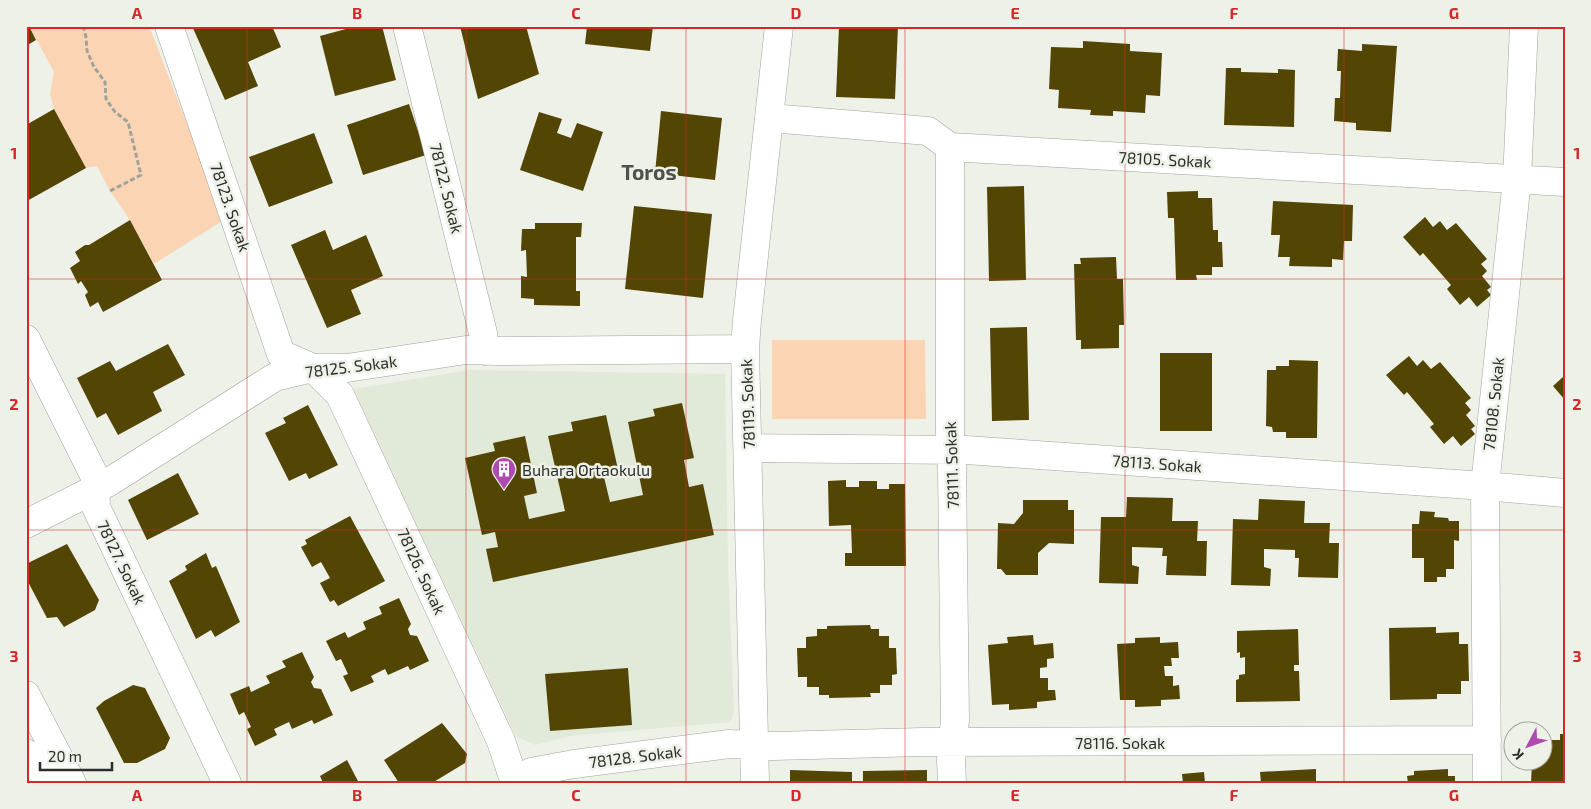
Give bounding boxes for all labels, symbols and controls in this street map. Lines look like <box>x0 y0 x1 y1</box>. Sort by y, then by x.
text: A <box>132 3 143 22</box>
text: B <box>352 3 362 22</box>
text: C <box>571 3 581 22</box>
text: D <box>791 3 802 22</box>
text: E <box>1010 3 1020 22</box>
text: F <box>1230 3 1239 22</box>
text: G <box>1449 3 1459 22</box>
street label: 78122. Sokak <box>427 141 467 235</box>
text: 1 <box>11 143 17 162</box>
text: 1 <box>1574 143 1580 162</box>
street label: 78105. Sokak <box>1118 147 1212 171</box>
district label: Toros <box>621 159 677 184</box>
street label: 78123. Sokak <box>207 160 255 254</box>
street label: 78125. Sokak <box>304 351 398 381</box>
street label: 78108. Sokak <box>1479 356 1507 452</box>
street label: 78119. Sokak <box>736 359 758 449</box>
text: 2 <box>9 394 19 413</box>
text: 2 <box>1572 394 1582 413</box>
street label: 78111. Sokak <box>940 421 962 509</box>
street label: 78113. Sokak <box>1111 450 1203 476</box>
building icon: Buhara Ortaokulu <box>491 456 517 490</box>
place label: Buhara Ortaokulu <box>522 460 650 479</box>
street label: 78127. Sokak <box>93 517 151 607</box>
street label: 78126. Sokak <box>394 525 450 617</box>
text: 3 <box>9 646 19 665</box>
text: 3 <box>1572 646 1582 665</box>
north arrow <box>1504 722 1554 772</box>
street label: 78116. Sokak <box>1075 733 1165 752</box>
scale bar <box>40 739 112 771</box>
street label: 78128. Sokak <box>588 741 682 771</box>
text: K <box>1508 746 1527 764</box>
text: 20 m <box>48 747 82 765</box>
text: A <box>132 785 143 804</box>
text: B <box>352 785 362 804</box>
text: C <box>571 785 581 804</box>
text: D <box>791 785 802 804</box>
text: E <box>1010 785 1020 804</box>
text: F <box>1230 785 1239 804</box>
text: G <box>1449 785 1459 804</box>

